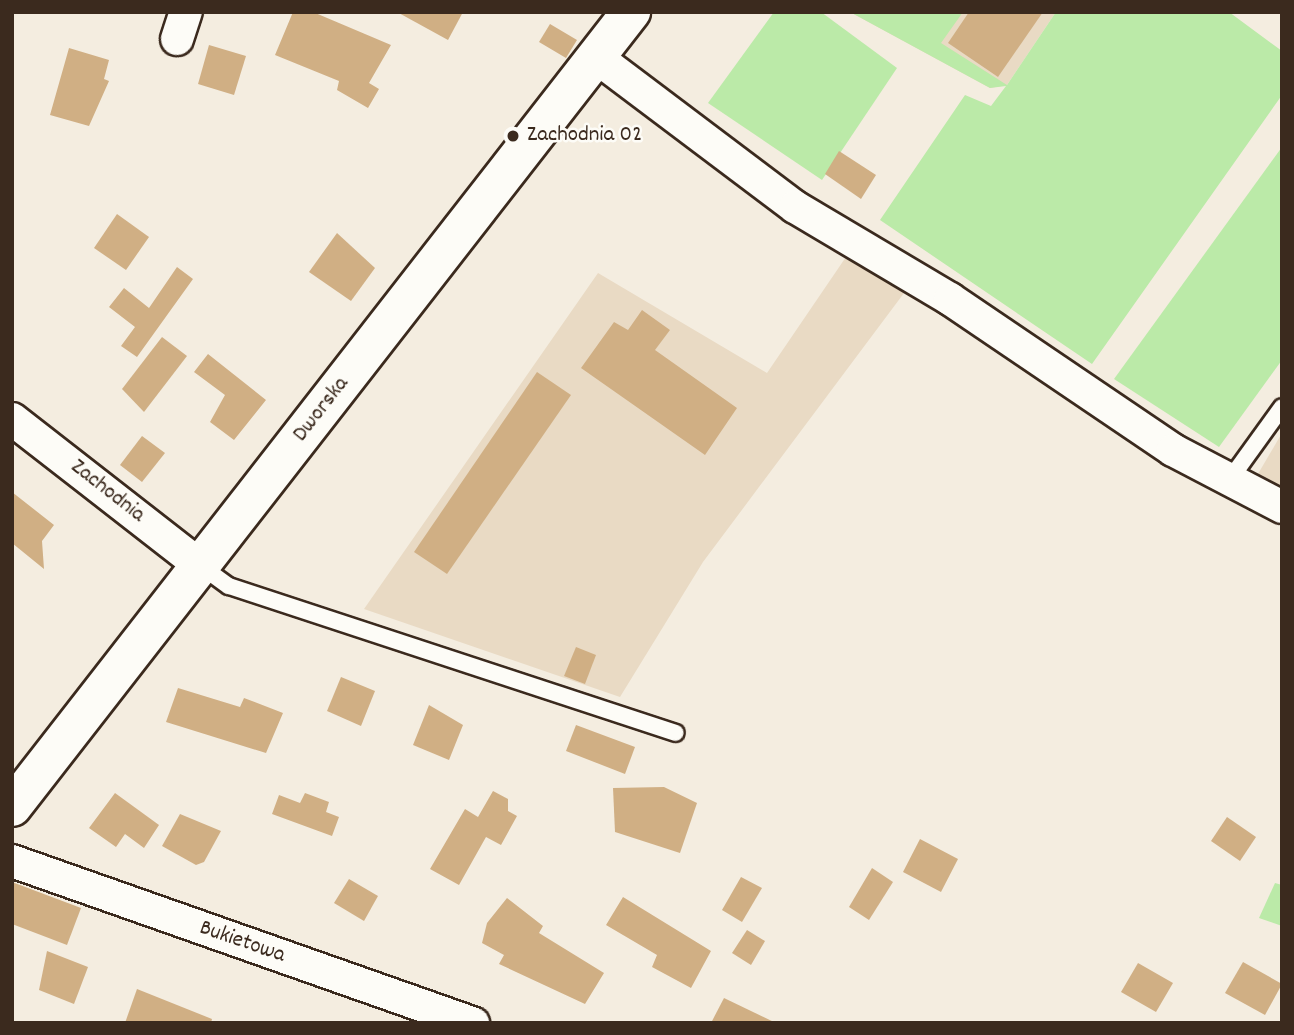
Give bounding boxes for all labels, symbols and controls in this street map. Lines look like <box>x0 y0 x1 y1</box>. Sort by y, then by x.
place label: Zachodnia 02 <box>527 122 642 150</box>
marker: Zachodnia 02 <box>505 128 521 144</box>
street label: Dworska <box>288 372 356 448</box>
street label: Zachodnia <box>64 454 150 530</box>
street label: Bukietowa <box>195 915 289 971</box>

